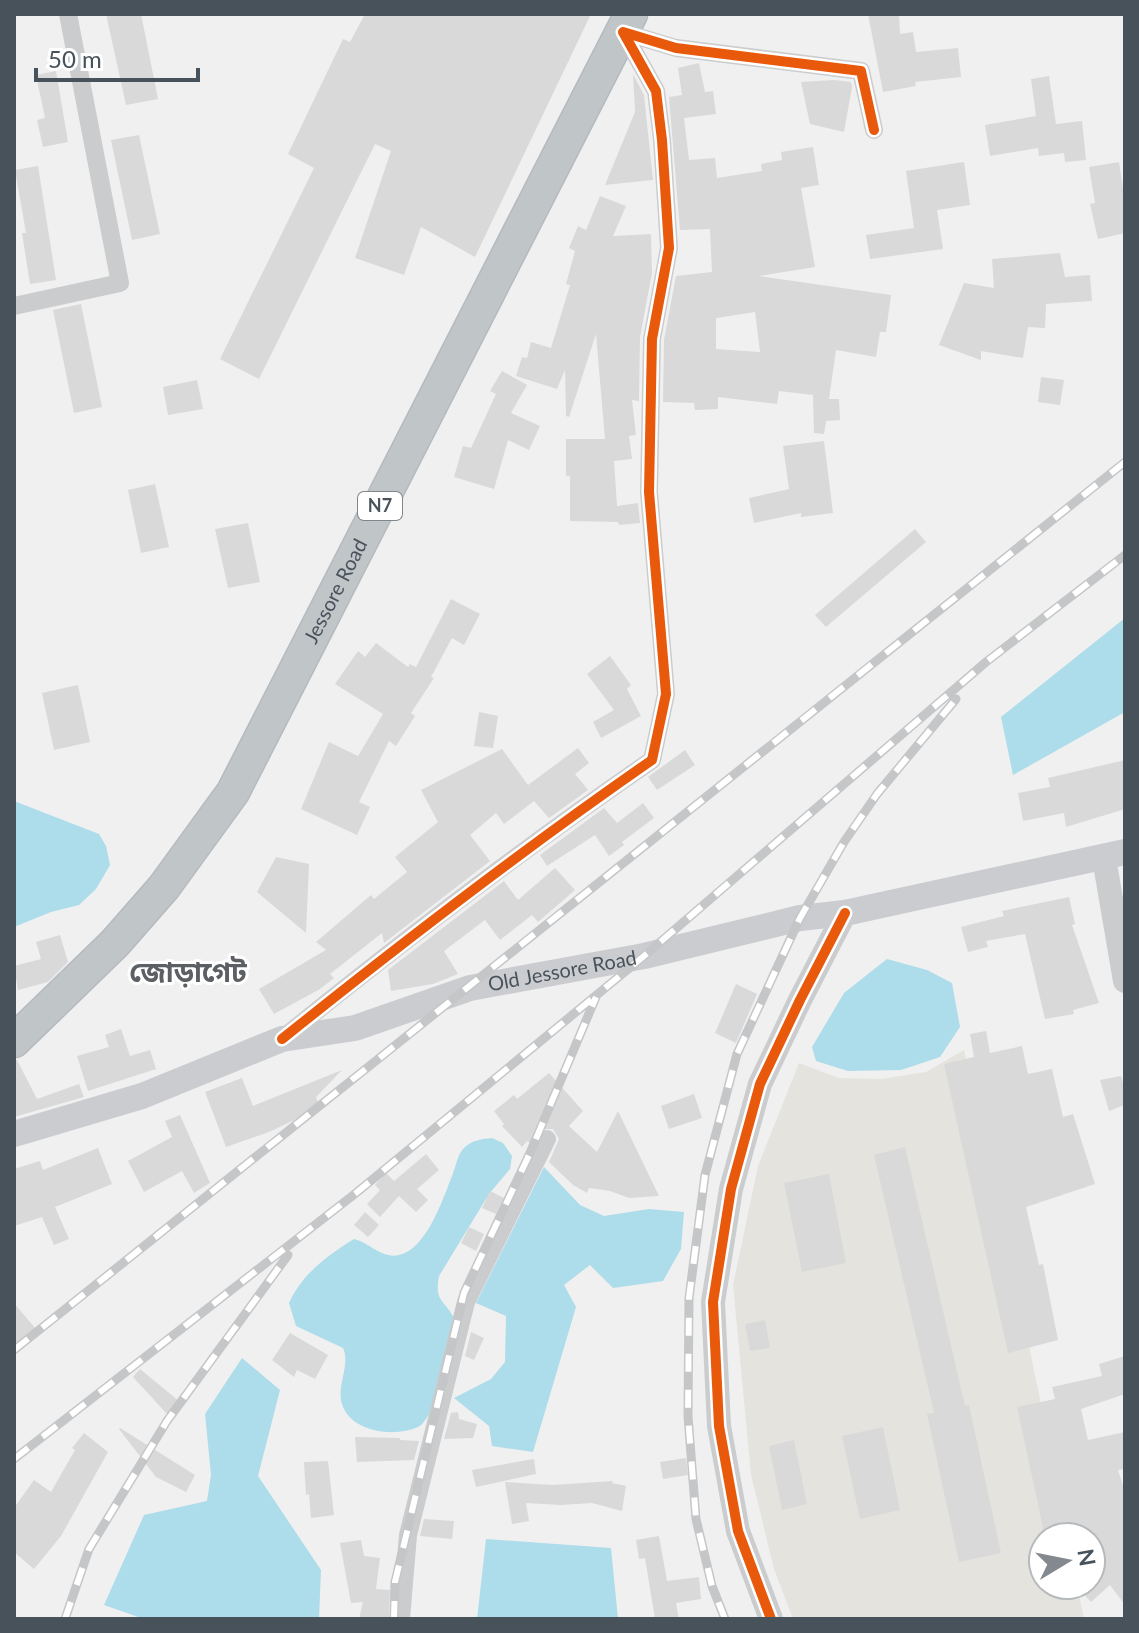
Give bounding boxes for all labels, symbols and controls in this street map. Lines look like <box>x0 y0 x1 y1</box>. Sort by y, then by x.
scale bar <box>36 32 198 82</box>
text: 50 m <box>48 44 102 73</box>
road number: N7 <box>358 492 402 520</box>
street label: Jessore Road <box>298 534 371 647</box>
street label: Old Jessore Road <box>486 945 638 995</box>
district label: জোড়াগেট <box>129 954 247 988</box>
north arrow <box>1027 1521 1107 1601</box>
text: N <box>1072 1547 1102 1568</box>

